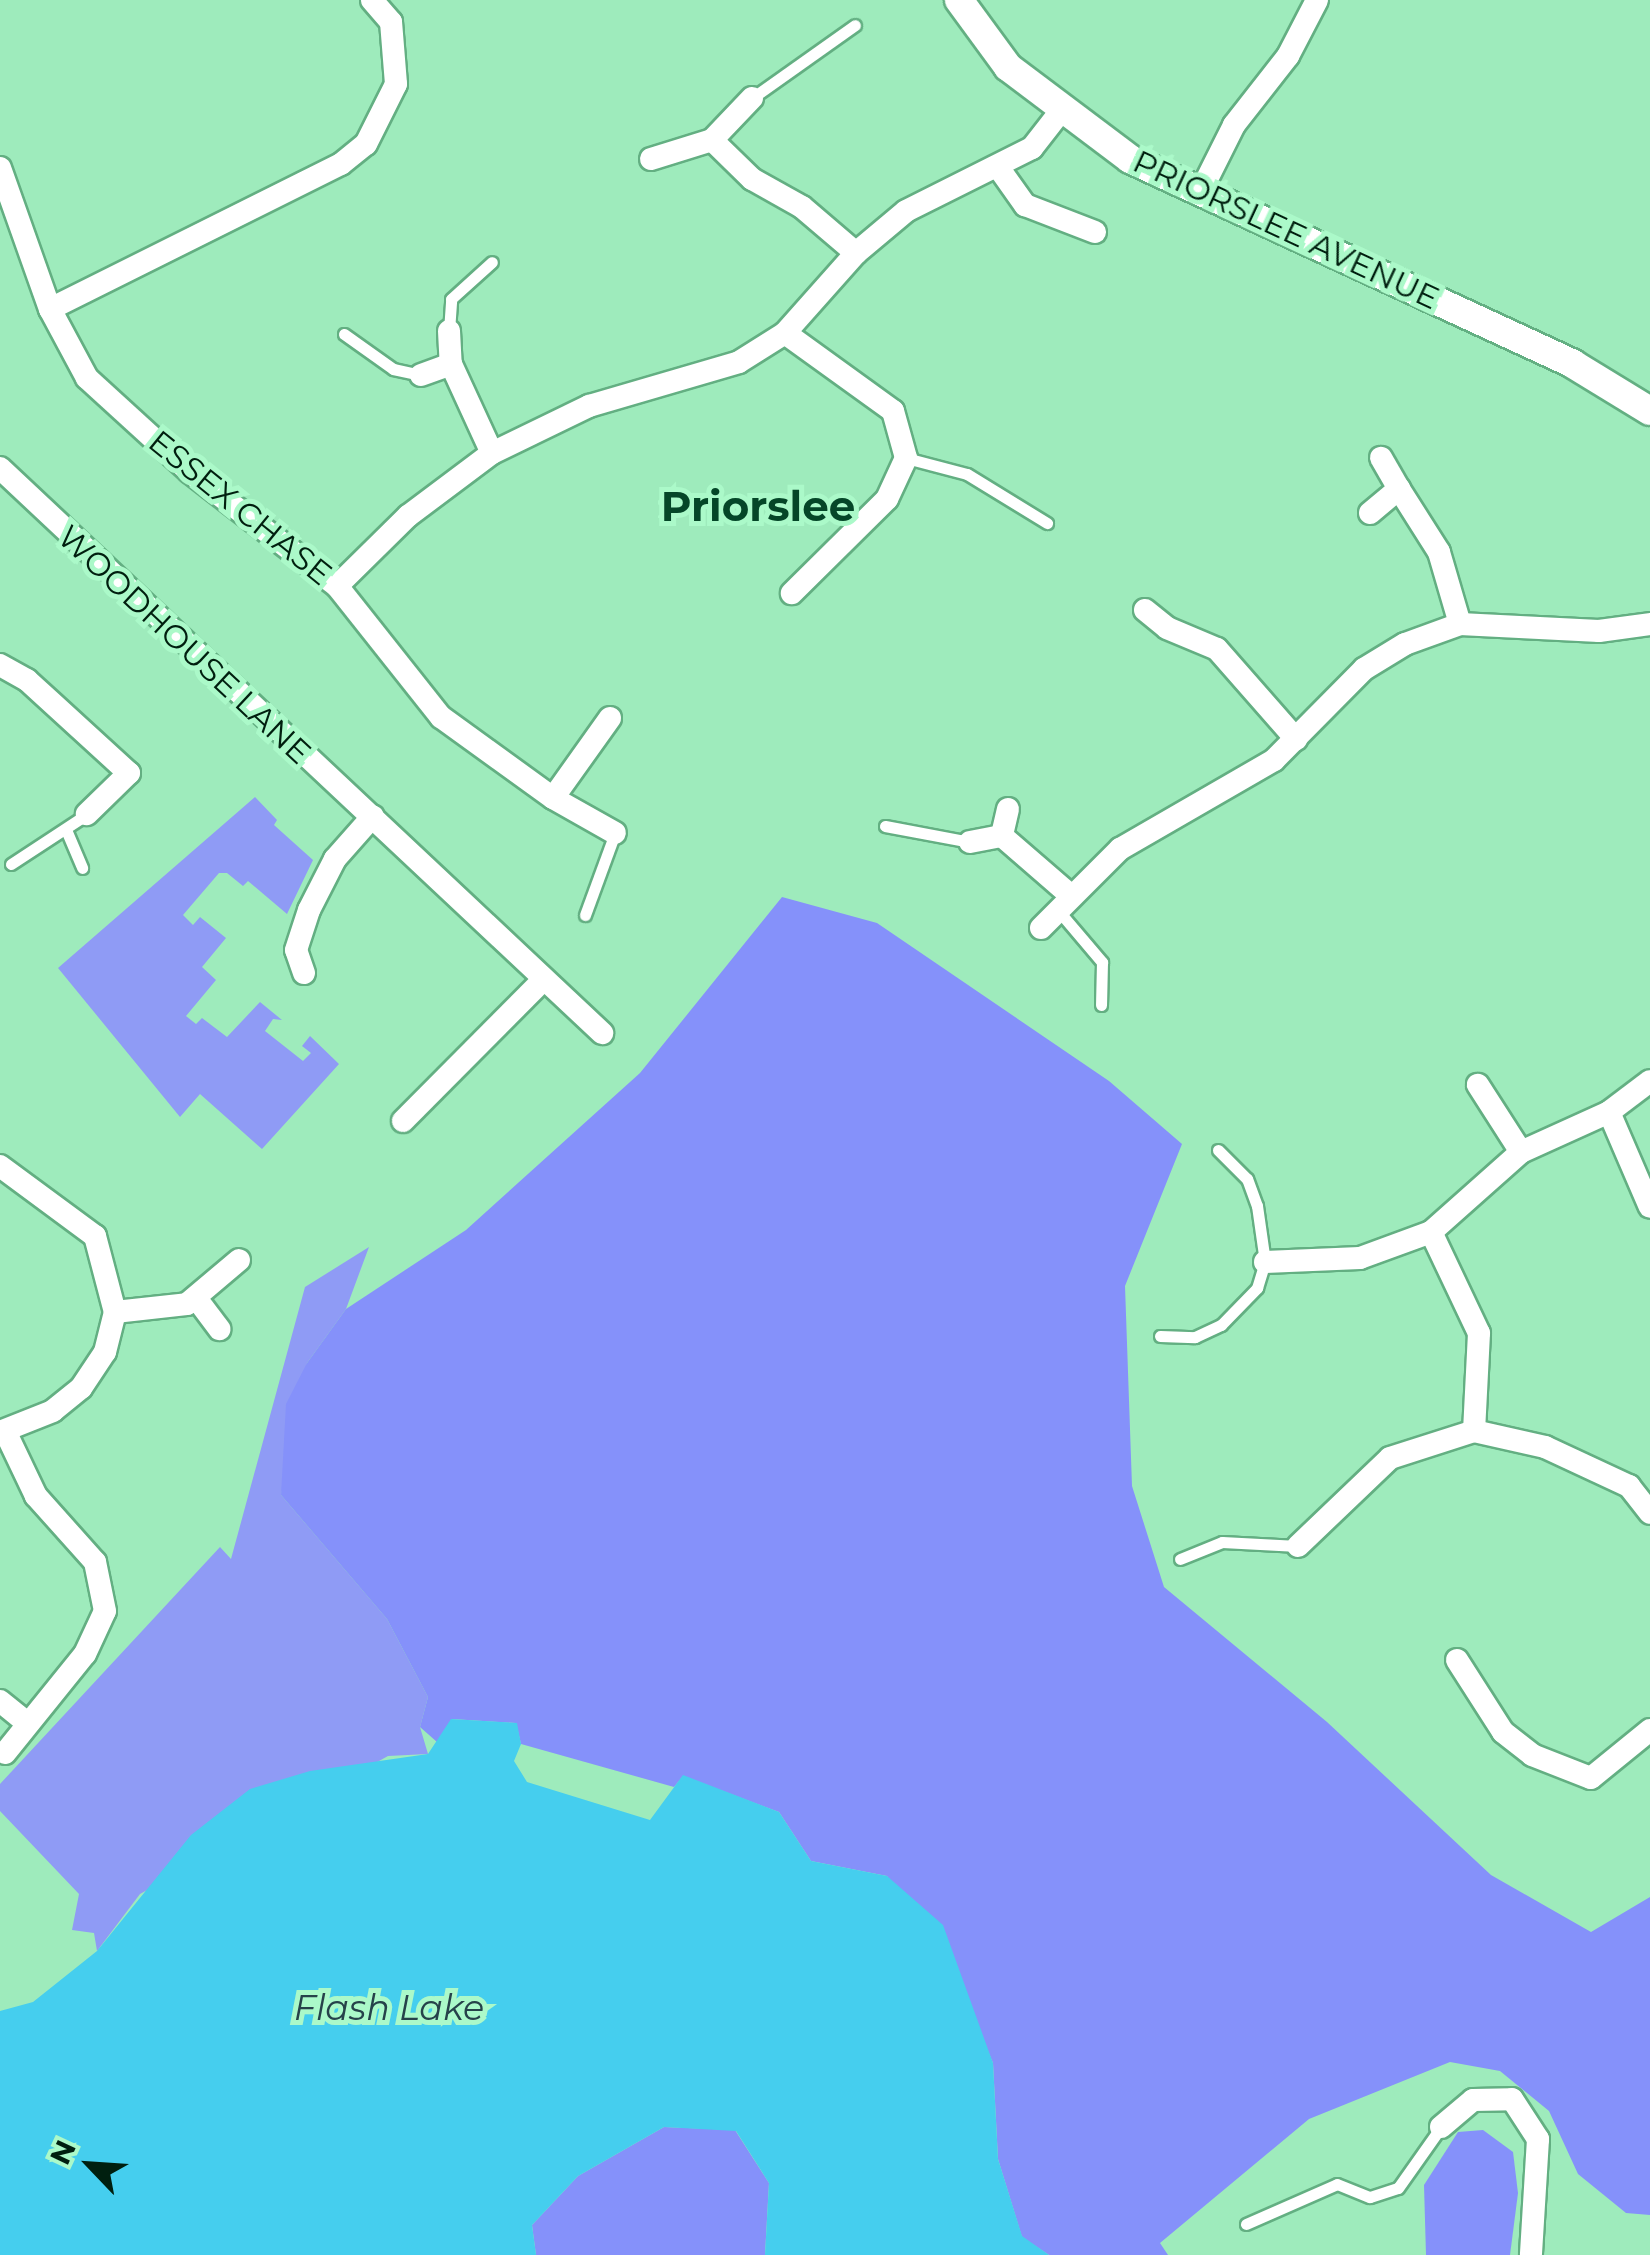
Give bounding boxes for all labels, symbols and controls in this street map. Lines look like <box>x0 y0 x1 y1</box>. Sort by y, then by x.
street label: PRIORSLEE AVENUE <box>1127 142 1445 318</box>
street label: ESSEX CHASE <box>141 423 339 593</box>
district label: Priorslee <box>661 481 855 531</box>
street label: WOODHOUSE LANE <box>50 518 318 772</box>
water label: Flash Lake <box>294 1987 484 2029</box>
north arrow <box>40 2115 140 2215</box>
text: N <box>43 2135 83 2170</box>

